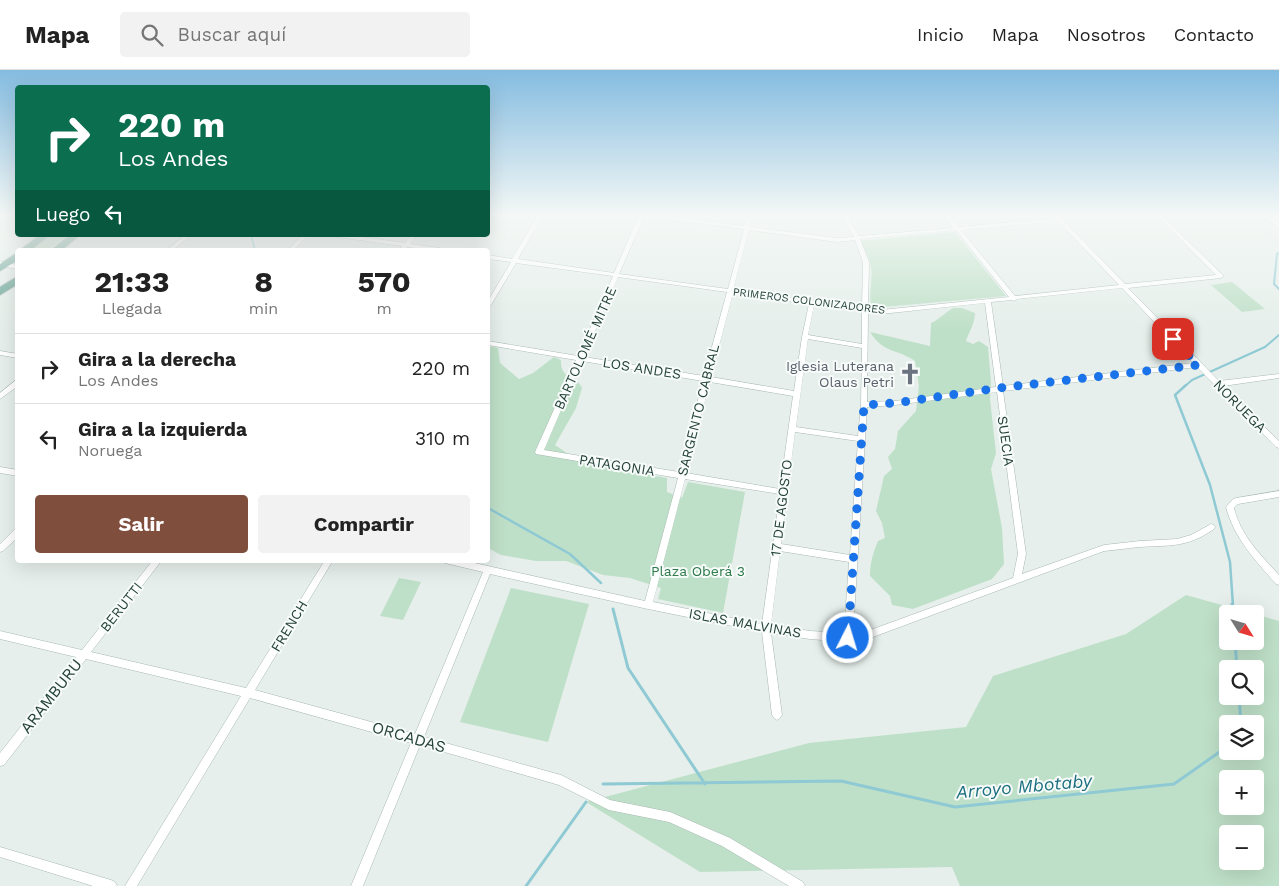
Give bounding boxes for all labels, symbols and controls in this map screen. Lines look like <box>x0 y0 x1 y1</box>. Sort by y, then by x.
search box <box>120 12 470 57</box>
text: Mapa <box>25 21 90 49</box>
icon: search <box>138 21 166 49</box>
text: Buscar aquí <box>178 23 286 46</box>
text: Inicio <box>917 24 964 45</box>
text: Mapa <box>992 24 1039 45</box>
text: Nosotros <box>1067 24 1146 45</box>
text: Contacto <box>1174 24 1254 45</box>
text: 220 m <box>118 104 225 146</box>
icon: right <box>35 105 100 170</box>
text: Los Andes <box>118 146 228 171</box>
icon: left <box>100 200 128 228</box>
text: Luego <box>35 203 90 226</box>
text: 21:33 <box>94 264 170 299</box>
text: 8 <box>254 264 273 299</box>
text: 570 <box>357 264 411 299</box>
street label: BARTOLOMÉ MITRE <box>551 284 619 412</box>
street label: PRIMEROS COLONIZADORES <box>732 285 886 317</box>
text: Llegada <box>102 299 162 318</box>
text: min <box>249 299 278 318</box>
text: m <box>377 299 392 318</box>
pin <box>1152 318 1194 360</box>
icon: arrive <box>1159 325 1187 353</box>
street label: SARGENTO CABRAL <box>674 343 722 477</box>
text: Gira a la derecha <box>78 348 236 371</box>
street label: LOS ANDES <box>602 354 682 382</box>
icon: right <box>35 355 63 383</box>
text: 220 m <box>411 357 470 380</box>
place label: Iglesia Luterana Olaus Petri <box>786 358 894 390</box>
church icon: Iglesia Luterana Olaus Petri <box>897 361 923 387</box>
text: Los Andes <box>78 371 158 390</box>
street label: NORUEGA <box>1210 376 1270 436</box>
street label: SUECIA <box>995 415 1017 467</box>
text: Gira a la izquierda <box>78 418 247 441</box>
icon: left <box>35 425 63 453</box>
text: 310 m <box>415 427 470 450</box>
text: Noruega <box>78 441 142 460</box>
street label: PATAGONIA <box>578 451 656 479</box>
street label: 17 DE AGOSTO <box>767 459 795 557</box>
button: Salir <box>35 495 248 553</box>
button: Compartir <box>258 495 470 553</box>
park label: Plaza Oberá 3 <box>651 563 745 579</box>
street label: BERUTTI <box>97 579 145 635</box>
street label: FRENCH <box>267 597 311 655</box>
street label: ISLAS MALVINAS <box>687 605 803 641</box>
north arrow <box>1219 605 1264 650</box>
map controls <box>1219 605 1264 870</box>
position arrow <box>821 611 873 663</box>
street label: ARAMBURU <box>16 655 86 737</box>
button: search <box>1219 660 1264 705</box>
button: layers <box>1219 715 1264 760</box>
street label: ORCADAS <box>370 717 448 757</box>
water label: Arroyo Mbotaby <box>954 769 1095 802</box>
button: + <box>1219 770 1264 815</box>
button: − <box>1219 825 1264 870</box>

